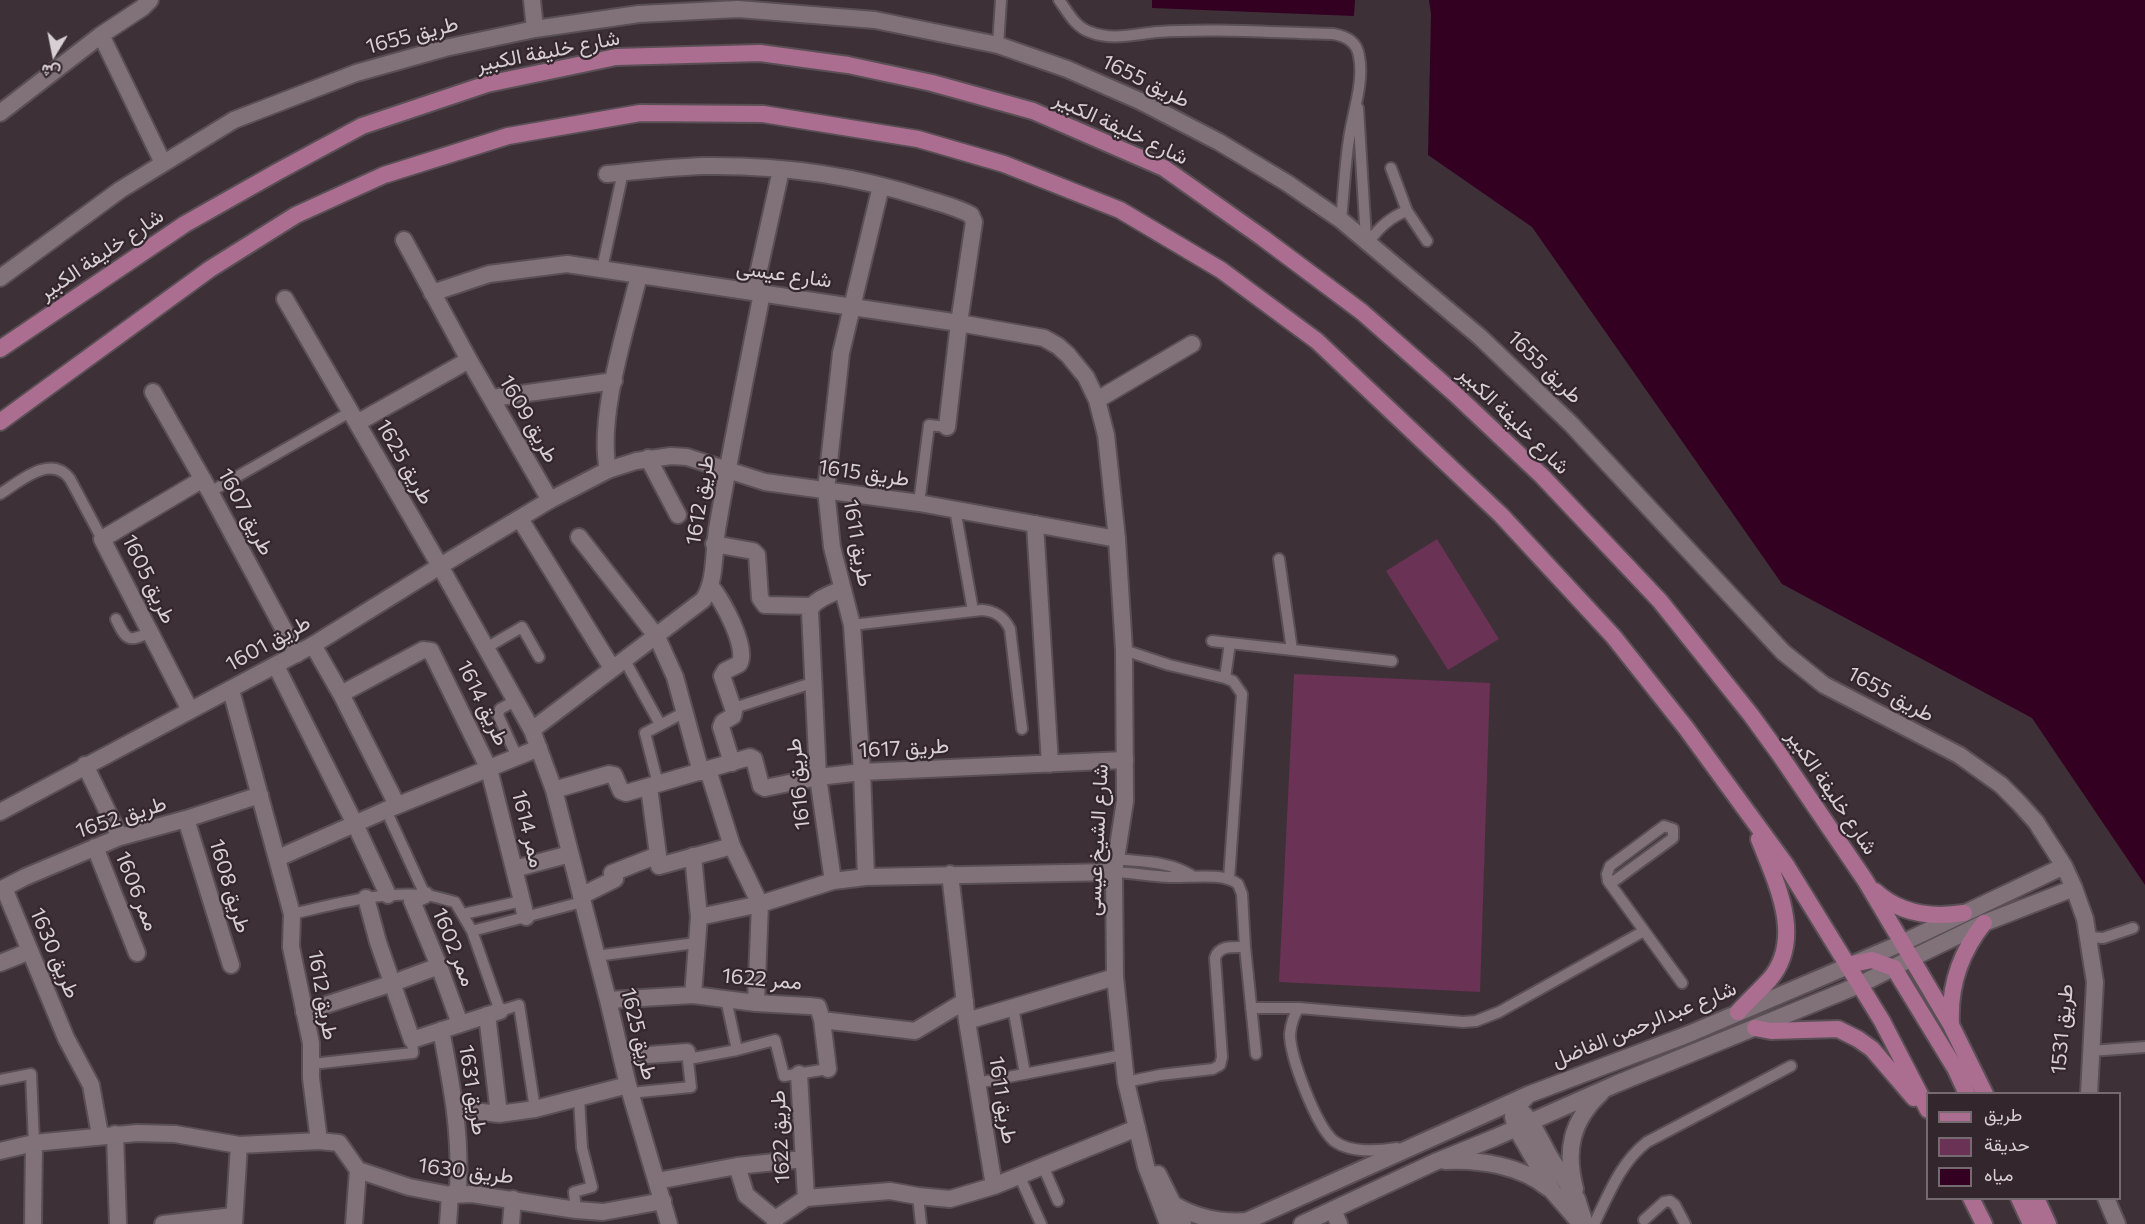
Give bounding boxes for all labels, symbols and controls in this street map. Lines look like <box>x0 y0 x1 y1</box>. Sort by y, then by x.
street label: طريق 1655 <box>363 11 461 59</box>
north arrow <box>24 24 84 84</box>
street label: شارع خليفة الكبير <box>474 25 622 77</box>
street label: طريق 1655 <box>1098 49 1194 113</box>
text: ش <box>40 61 62 83</box>
street label: شارع خليفة الكبير <box>1050 86 1192 170</box>
street label: شارع خليفة الكبير <box>34 203 168 305</box>
street label: شارع عيسى <box>735 255 833 293</box>
street label: طريق 1655 <box>1502 325 1588 409</box>
street label: شارع خليفة الكبير <box>1453 360 1575 480</box>
street label: طريق 1609 <box>494 371 564 467</box>
street label: طريق 1625 <box>371 415 439 509</box>
street label: طريق 1612 <box>680 453 720 547</box>
street label: طريق 1615 <box>817 454 911 492</box>
street label: طريق 1607 <box>213 464 279 560</box>
street label: طريق 1611 <box>838 497 878 589</box>
street label: طريق 1605 <box>117 530 181 628</box>
street label: طريق 1601 <box>221 609 315 677</box>
street label: طريق 1614 <box>452 656 514 750</box>
street label: طريق 1655 <box>1843 661 1939 727</box>
street label: شارع خليفة الكبير <box>1781 725 1883 859</box>
street label: طريق 1617 <box>858 733 950 763</box>
street label: طريق 1616 <box>781 737 815 831</box>
street label: شارع الشيخ عيسى <box>1080 763 1114 917</box>
street label: ممر 1614 <box>506 788 550 870</box>
street label: طريق 1652 <box>72 790 170 844</box>
street label: طريق 1608 <box>204 836 256 936</box>
street label: ممر 1606 <box>110 848 164 934</box>
street label: طريق 1630 <box>25 904 85 1002</box>
street label: ممر 1602 <box>427 904 481 990</box>
street label: طريق 1612 <box>303 948 343 1042</box>
street label: ممر 1622 <box>721 963 803 995</box>
street label: شارع عبدالرحمن الفاضل <box>1548 975 1740 1073</box>
street label: طريق 1531 <box>2046 983 2078 1075</box>
street label: طريق 1625 <box>615 985 663 1083</box>
street label: طريق 1631 <box>453 1043 493 1137</box>
street label: طريق 1611 <box>984 1054 1022 1146</box>
street label: طريق 1622 <box>765 1090 795 1184</box>
legend <box>1926 1092 2121 1200</box>
text: طريق <box>1984 1103 2022 1125</box>
text: حديقة <box>1984 1133 2030 1155</box>
street label: طريق 1630 <box>417 1153 515 1189</box>
text: مياه <box>1984 1163 2013 1185</box>

